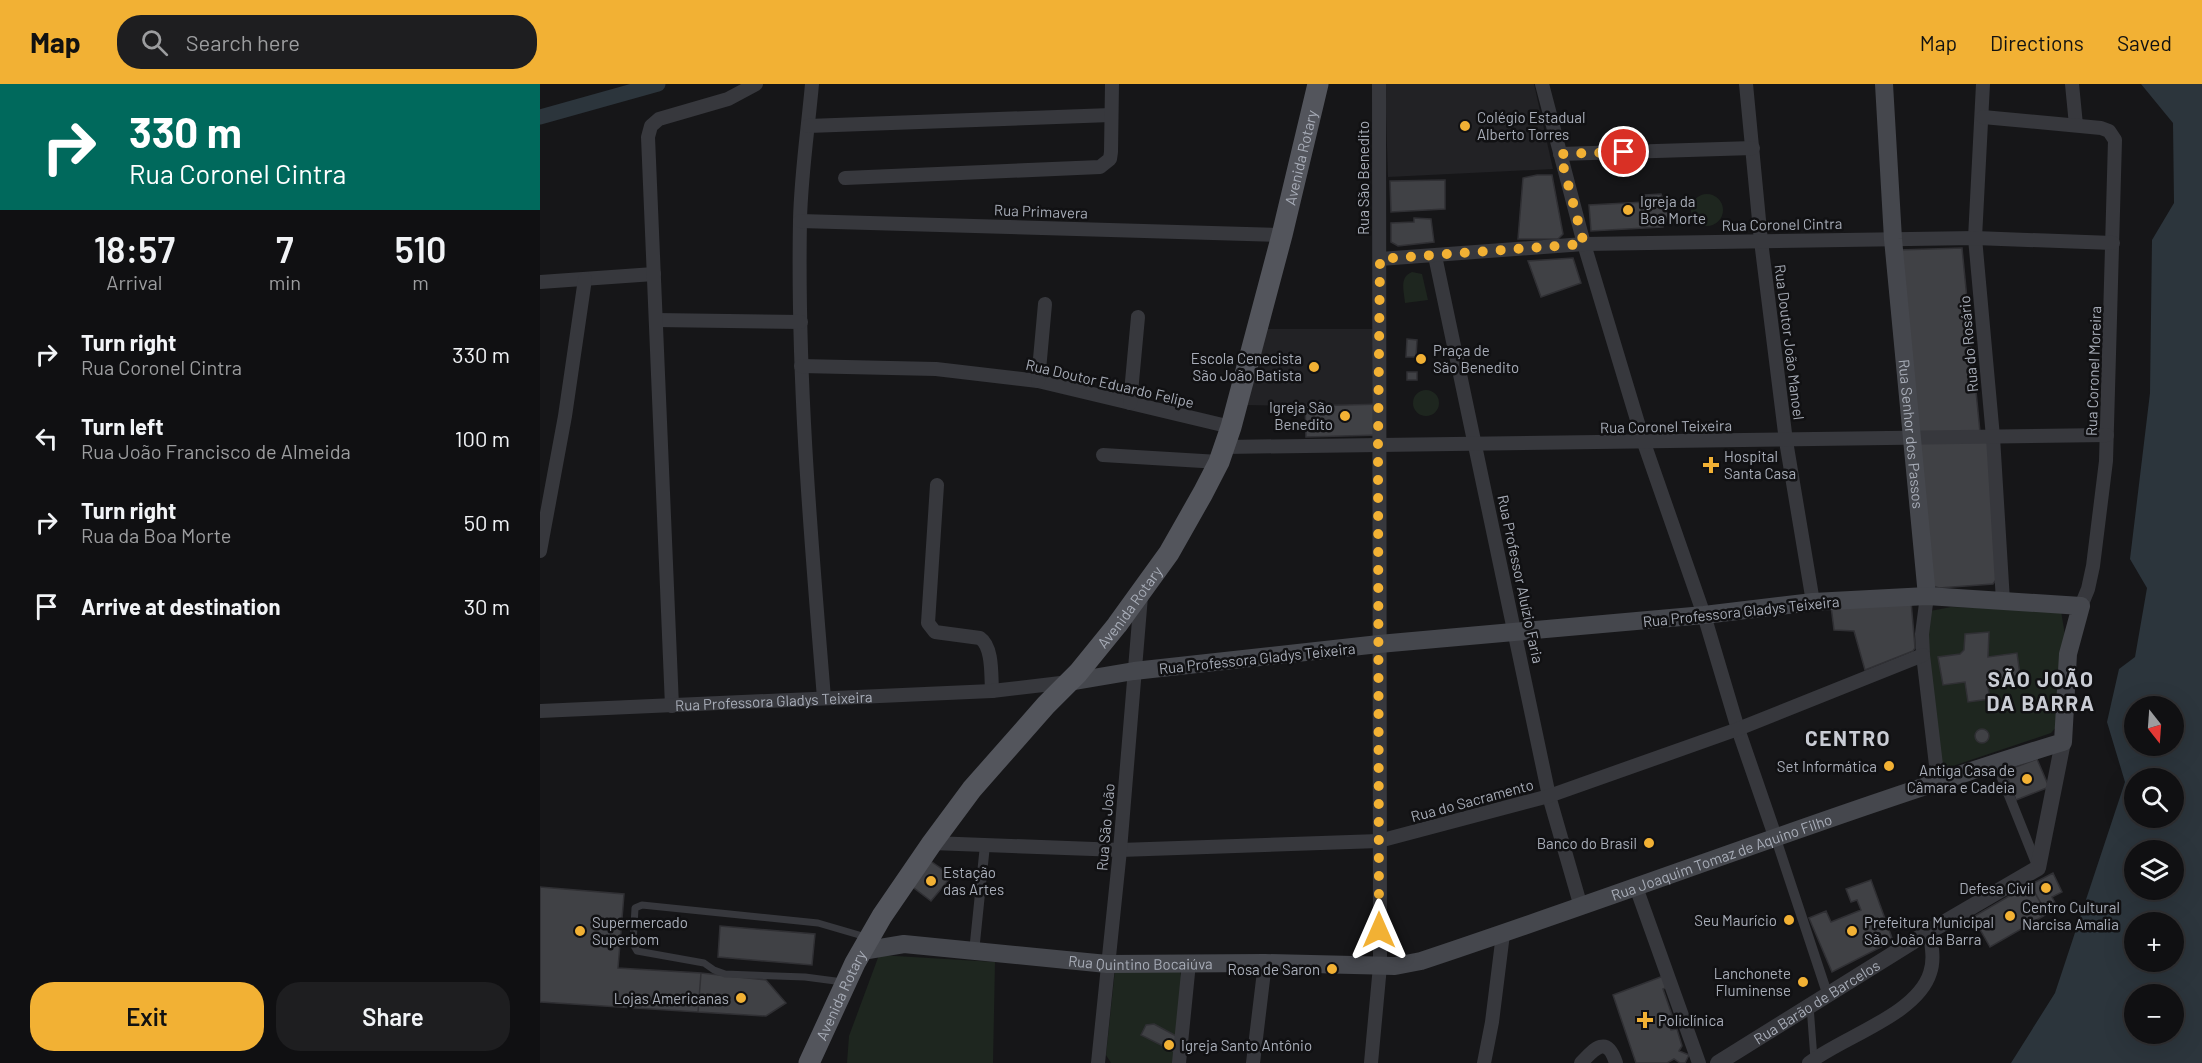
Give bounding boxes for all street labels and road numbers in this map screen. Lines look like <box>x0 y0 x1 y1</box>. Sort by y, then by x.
street label: Avenida Rotary <box>1280 108 1321 207</box>
street label: Rua São Benedito <box>1354 121 1372 235</box>
street label: Rua Primavera <box>994 200 1088 222</box>
street label: Rua Coronel Cintra <box>1721 214 1843 234</box>
street label: Rua Doutor João Manoel <box>1772 263 1808 421</box>
street label: Rua do Rosário <box>1955 295 1981 393</box>
street label: Rua Coronel Moreira <box>2082 306 2104 436</box>
street label: Rua Doutor Eduardo Felipe <box>1024 355 1196 411</box>
street label: Rua Senhor dos Passos <box>1895 358 1928 509</box>
street label: Rua Coronel Teixeira <box>1600 416 1732 436</box>
street label: Rua Professor Aluízio Faria <box>1494 493 1548 665</box>
street label: Avenida Rotary <box>1093 562 1166 651</box>
street label: Rua Professora Gladys Teixeira <box>1642 592 1840 630</box>
street label: Rua Professora Gladys Teixeira <box>1158 639 1356 677</box>
street label: Rua Professora Gladys Teixeira <box>675 687 873 714</box>
street label: Rua do Sacramento <box>1409 775 1535 825</box>
street label: Rua São João <box>1092 782 1118 872</box>
street label: Rua Joaquim Tomaz de Aquino Filho <box>1609 810 1834 904</box>
street label: Avenida Rotary <box>812 947 870 1043</box>
street label: Rua Quintino Bocaiúva <box>1067 951 1213 973</box>
street label: Rua Barão de Barcelos <box>1750 956 1883 1048</box>

